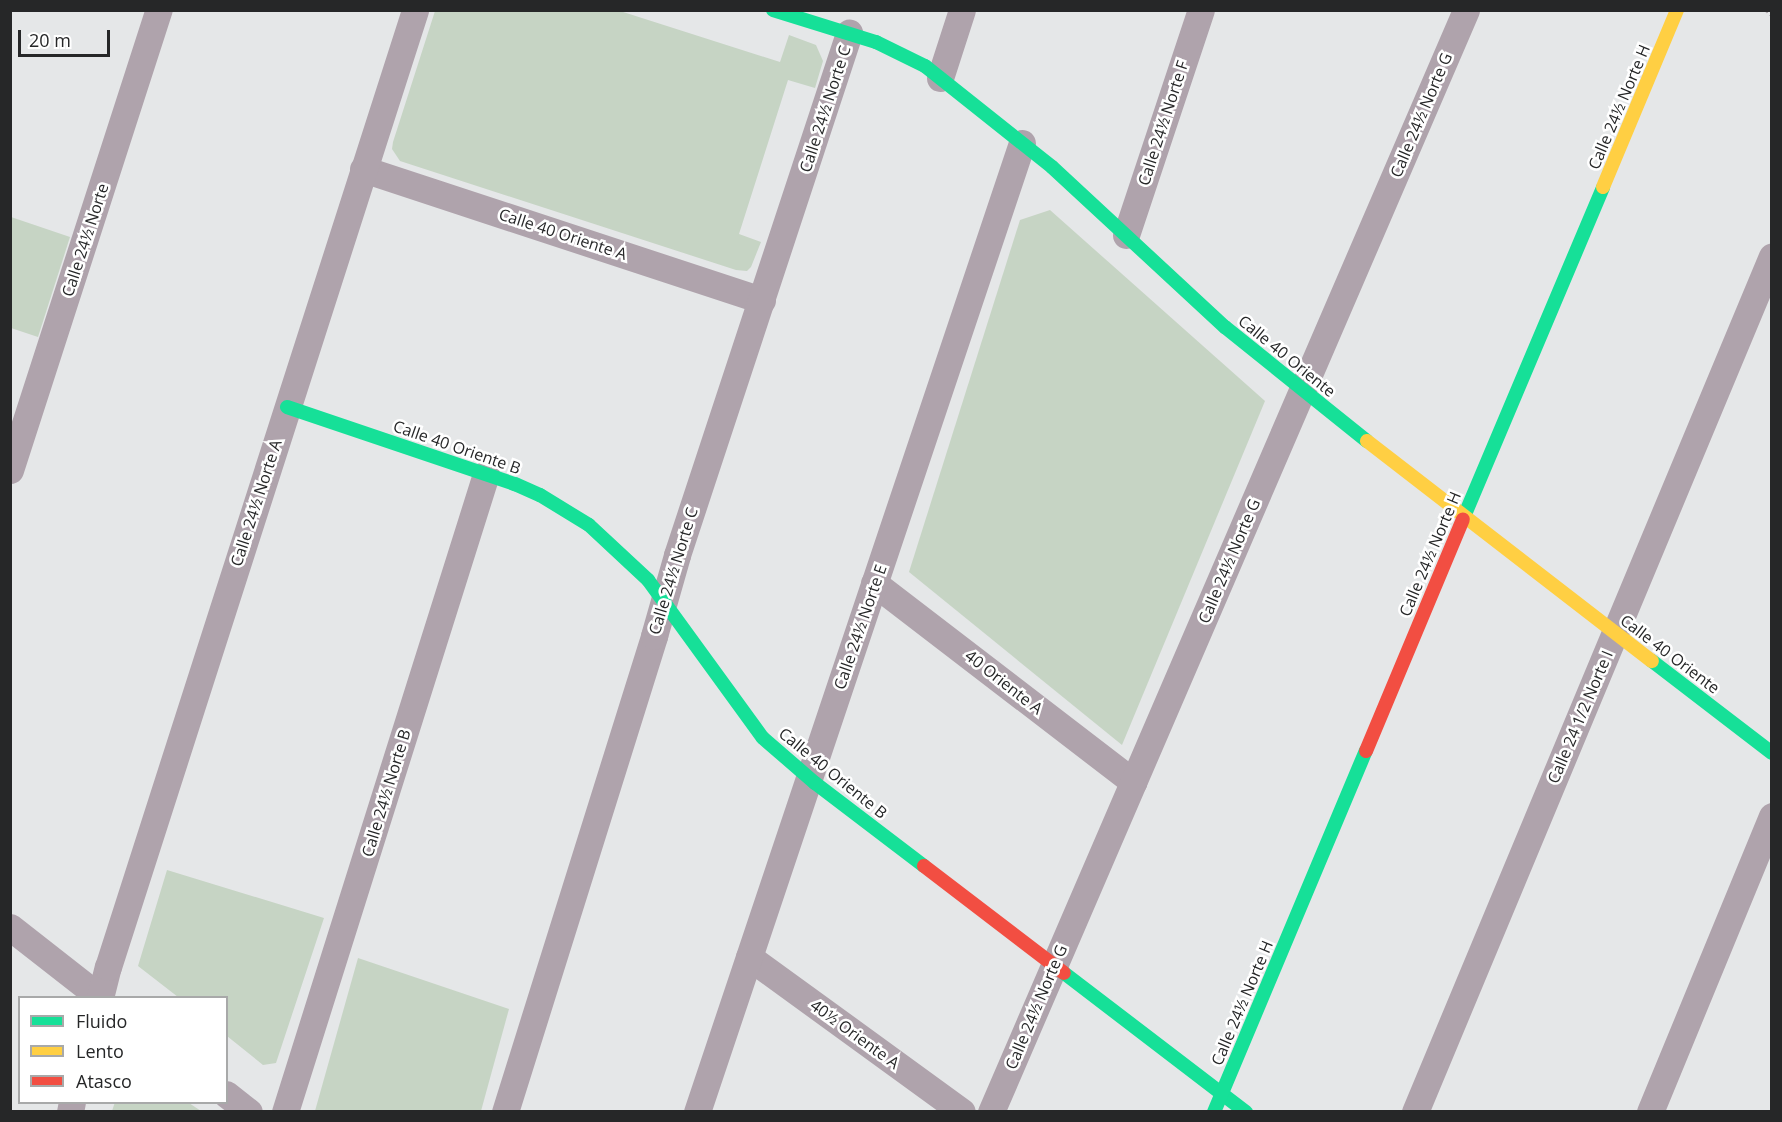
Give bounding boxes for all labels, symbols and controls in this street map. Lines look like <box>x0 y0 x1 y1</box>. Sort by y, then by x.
scale bar <box>21 18 112 56</box>
text: 20 m <box>29 28 71 52</box>
street label: Calle 24½ Norte H <box>1584 42 1654 172</box>
street label: Calle 24½ Norte C <box>795 43 855 175</box>
street label: Calle 24½ Norte G <box>1386 50 1456 180</box>
street label: Calle 24½ Norte F <box>1134 58 1192 188</box>
street label: Calle 24½ Norte <box>58 181 112 299</box>
street label: Calle 40 Oriente A <box>497 204 629 264</box>
street label: Calle 40 Oriente <box>1235 311 1339 401</box>
street label: Calle 40 Oriente B <box>391 416 523 478</box>
street label: Calle 24½ Norte A <box>226 437 286 569</box>
street label: Calle 24½ Norte H <box>1395 489 1465 619</box>
street label: Calle 24½ Norte G <box>1194 496 1264 626</box>
street label: Calle 24½ Norte C <box>645 505 701 637</box>
street label: Calle 24½ Norte E <box>830 562 890 692</box>
street label: Calle 40 Oriente <box>1617 610 1723 698</box>
street label: 40 Oriente A <box>961 646 1047 718</box>
street label: Calle 24 1/2 Norte I <box>1543 648 1617 786</box>
street label: Calle 40 Oriente B <box>775 723 891 823</box>
street label: Calle 24½ Norte B <box>357 727 415 859</box>
street label: Calle 24½ Norte H <box>1207 938 1277 1068</box>
street label: Calle 24½ Norte G <box>1001 942 1071 1072</box>
street label: 40½ Oriente A <box>807 995 903 1073</box>
legend <box>18 996 228 1104</box>
text: Fluido <box>76 1009 127 1033</box>
text: Lento <box>76 1039 124 1063</box>
text: Atasco <box>76 1069 132 1093</box>

